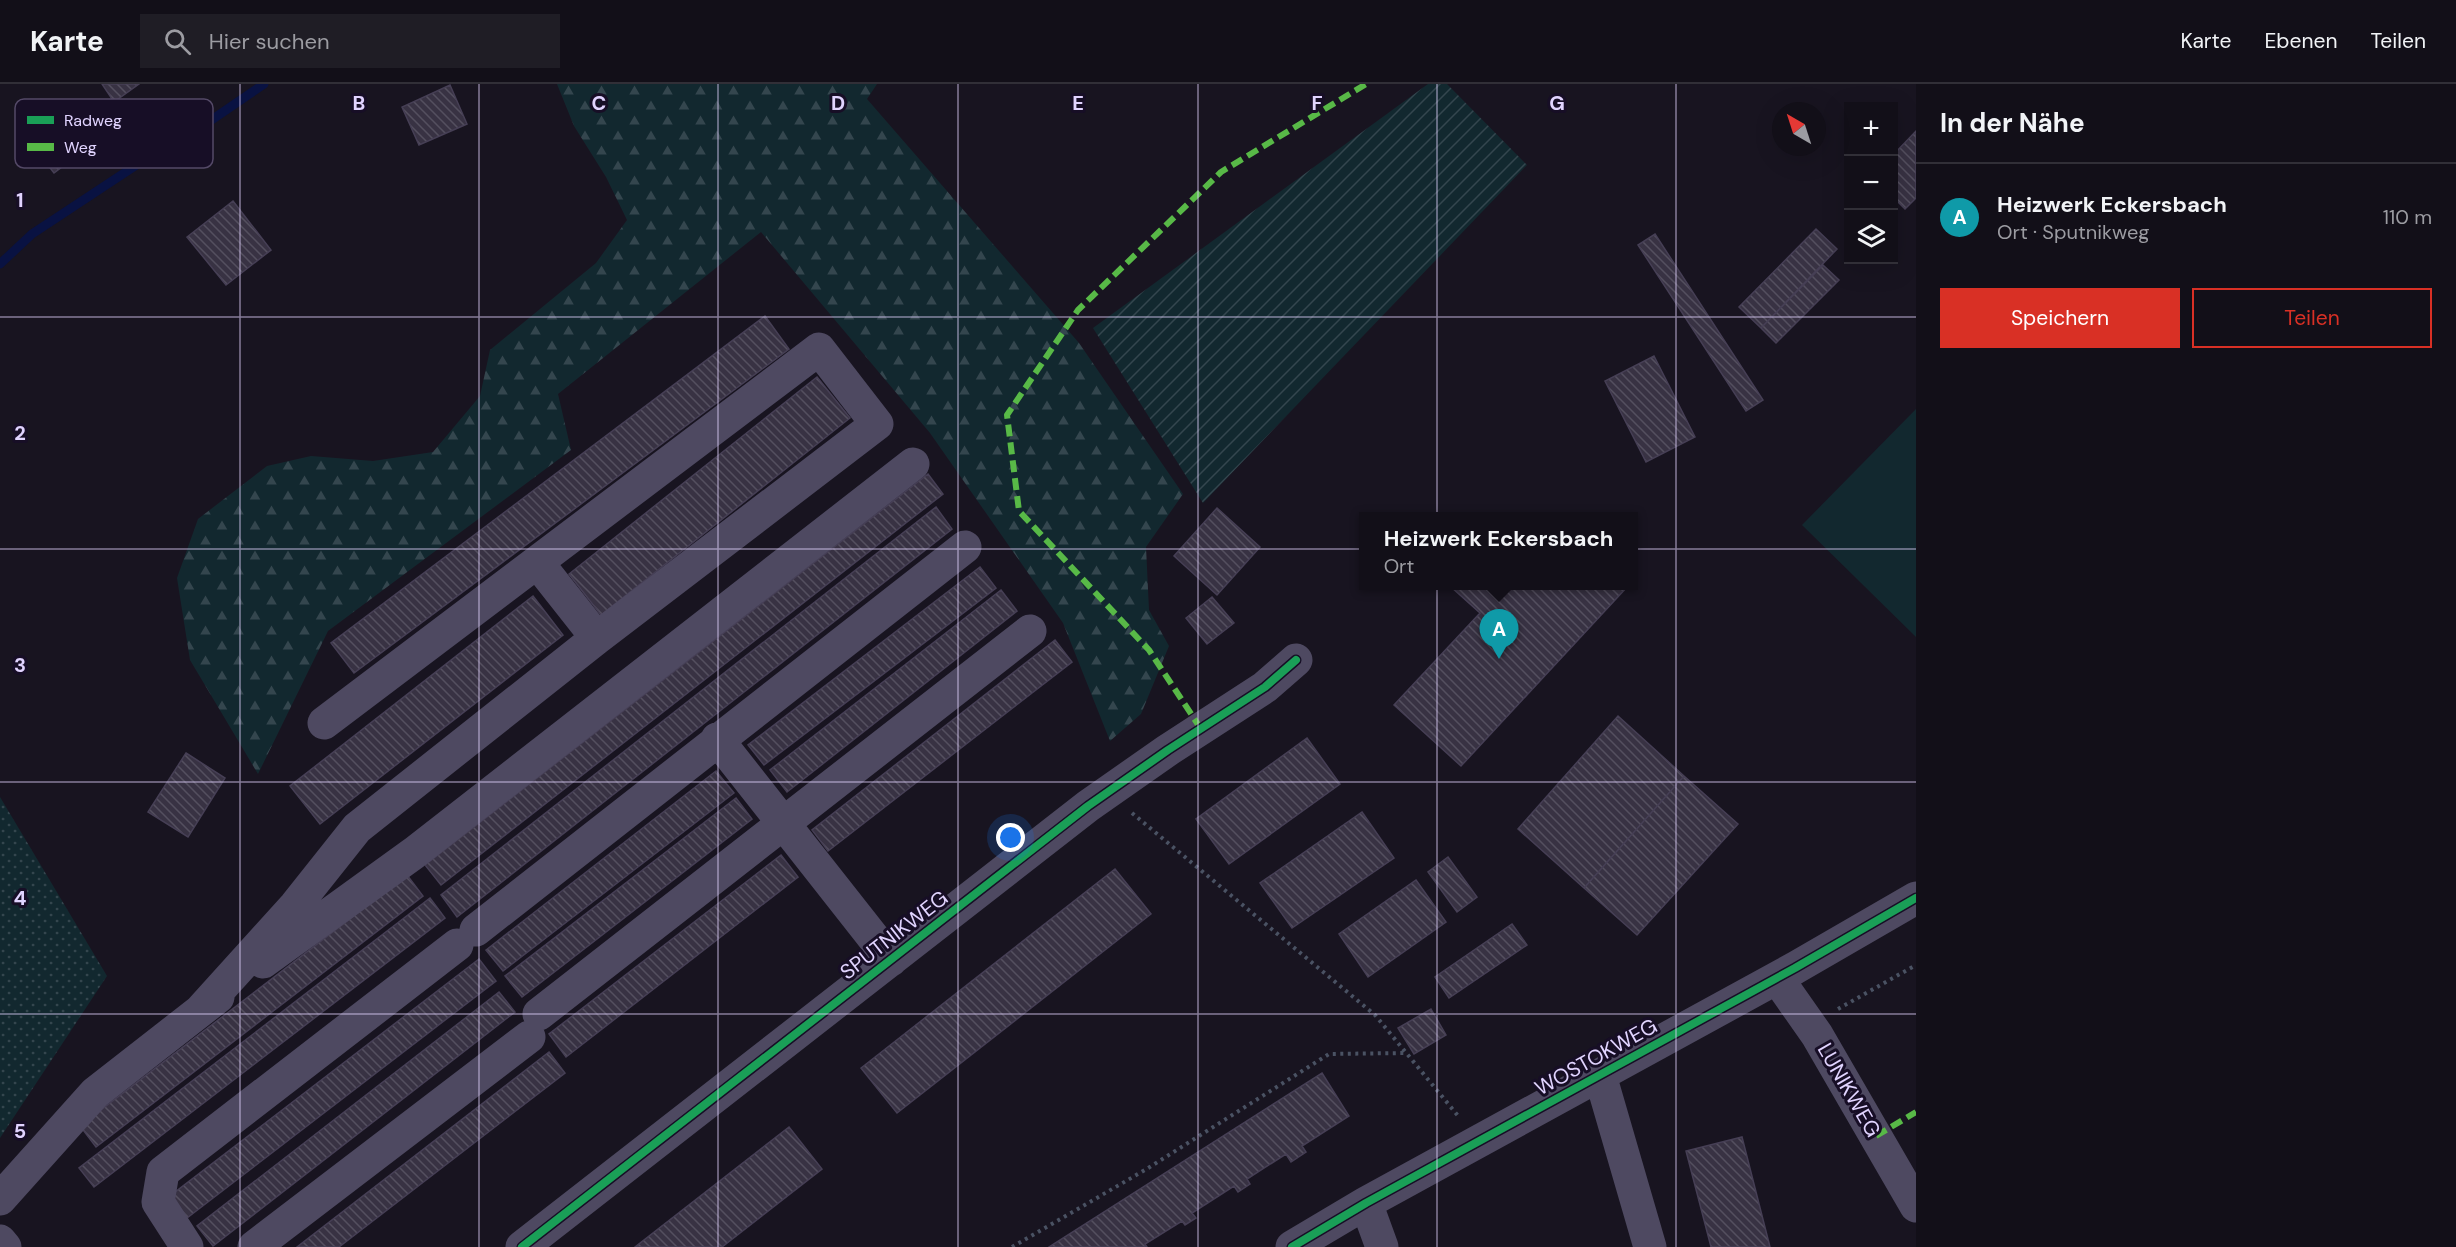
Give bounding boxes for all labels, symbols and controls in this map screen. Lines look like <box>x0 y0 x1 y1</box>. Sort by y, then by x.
search box <box>140 14 560 68</box>
text: Karte <box>30 23 104 60</box>
icon: search <box>161 25 194 58</box>
text: Hier suchen <box>209 27 330 56</box>
text: Karte <box>2181 27 2231 55</box>
text: Ebenen <box>2264 27 2337 55</box>
text: Teilen <box>2370 27 2426 55</box>
text: B <box>353 90 365 116</box>
text: C <box>592 90 606 116</box>
text: D <box>831 90 845 116</box>
text: E <box>1072 90 1084 116</box>
text: F <box>1311 90 1323 116</box>
text: G <box>1549 90 1565 116</box>
legend <box>15 99 213 168</box>
north arrow <box>1772 102 1826 156</box>
map controls <box>1844 102 1898 264</box>
button: + <box>1844 102 1898 156</box>
text: In der Nähe <box>1940 106 2085 140</box>
text: Radweg <box>64 110 122 131</box>
text: Weg <box>64 137 97 158</box>
button: − <box>1844 156 1898 210</box>
text: 1 <box>16 187 24 213</box>
text: Heizwerk Eckersbach <box>1997 190 2227 219</box>
text: A <box>1952 204 1967 230</box>
text: 110 m <box>2383 204 2432 230</box>
button: layers <box>1844 210 1898 264</box>
text: Ort · Sputnikweg <box>1997 219 2149 245</box>
button: Speichern <box>1940 288 2180 348</box>
button: Teilen <box>2192 288 2432 348</box>
text: 2 <box>14 420 26 446</box>
popup <box>1359 512 1638 590</box>
text: Heizwerk Eckersbach <box>1384 524 1613 553</box>
text: Ort <box>1384 553 1414 579</box>
pin: A <box>1480 610 1518 659</box>
text: 3 <box>14 652 26 678</box>
your location <box>996 823 1025 852</box>
street label: SPUTNIKWEG <box>834 884 954 986</box>
text: 4 <box>14 885 27 911</box>
street label: WOSTOKWEG <box>1530 1012 1662 1102</box>
street label: LUNIKWEG <box>1811 1038 1887 1142</box>
text: 5 <box>14 1118 26 1144</box>

